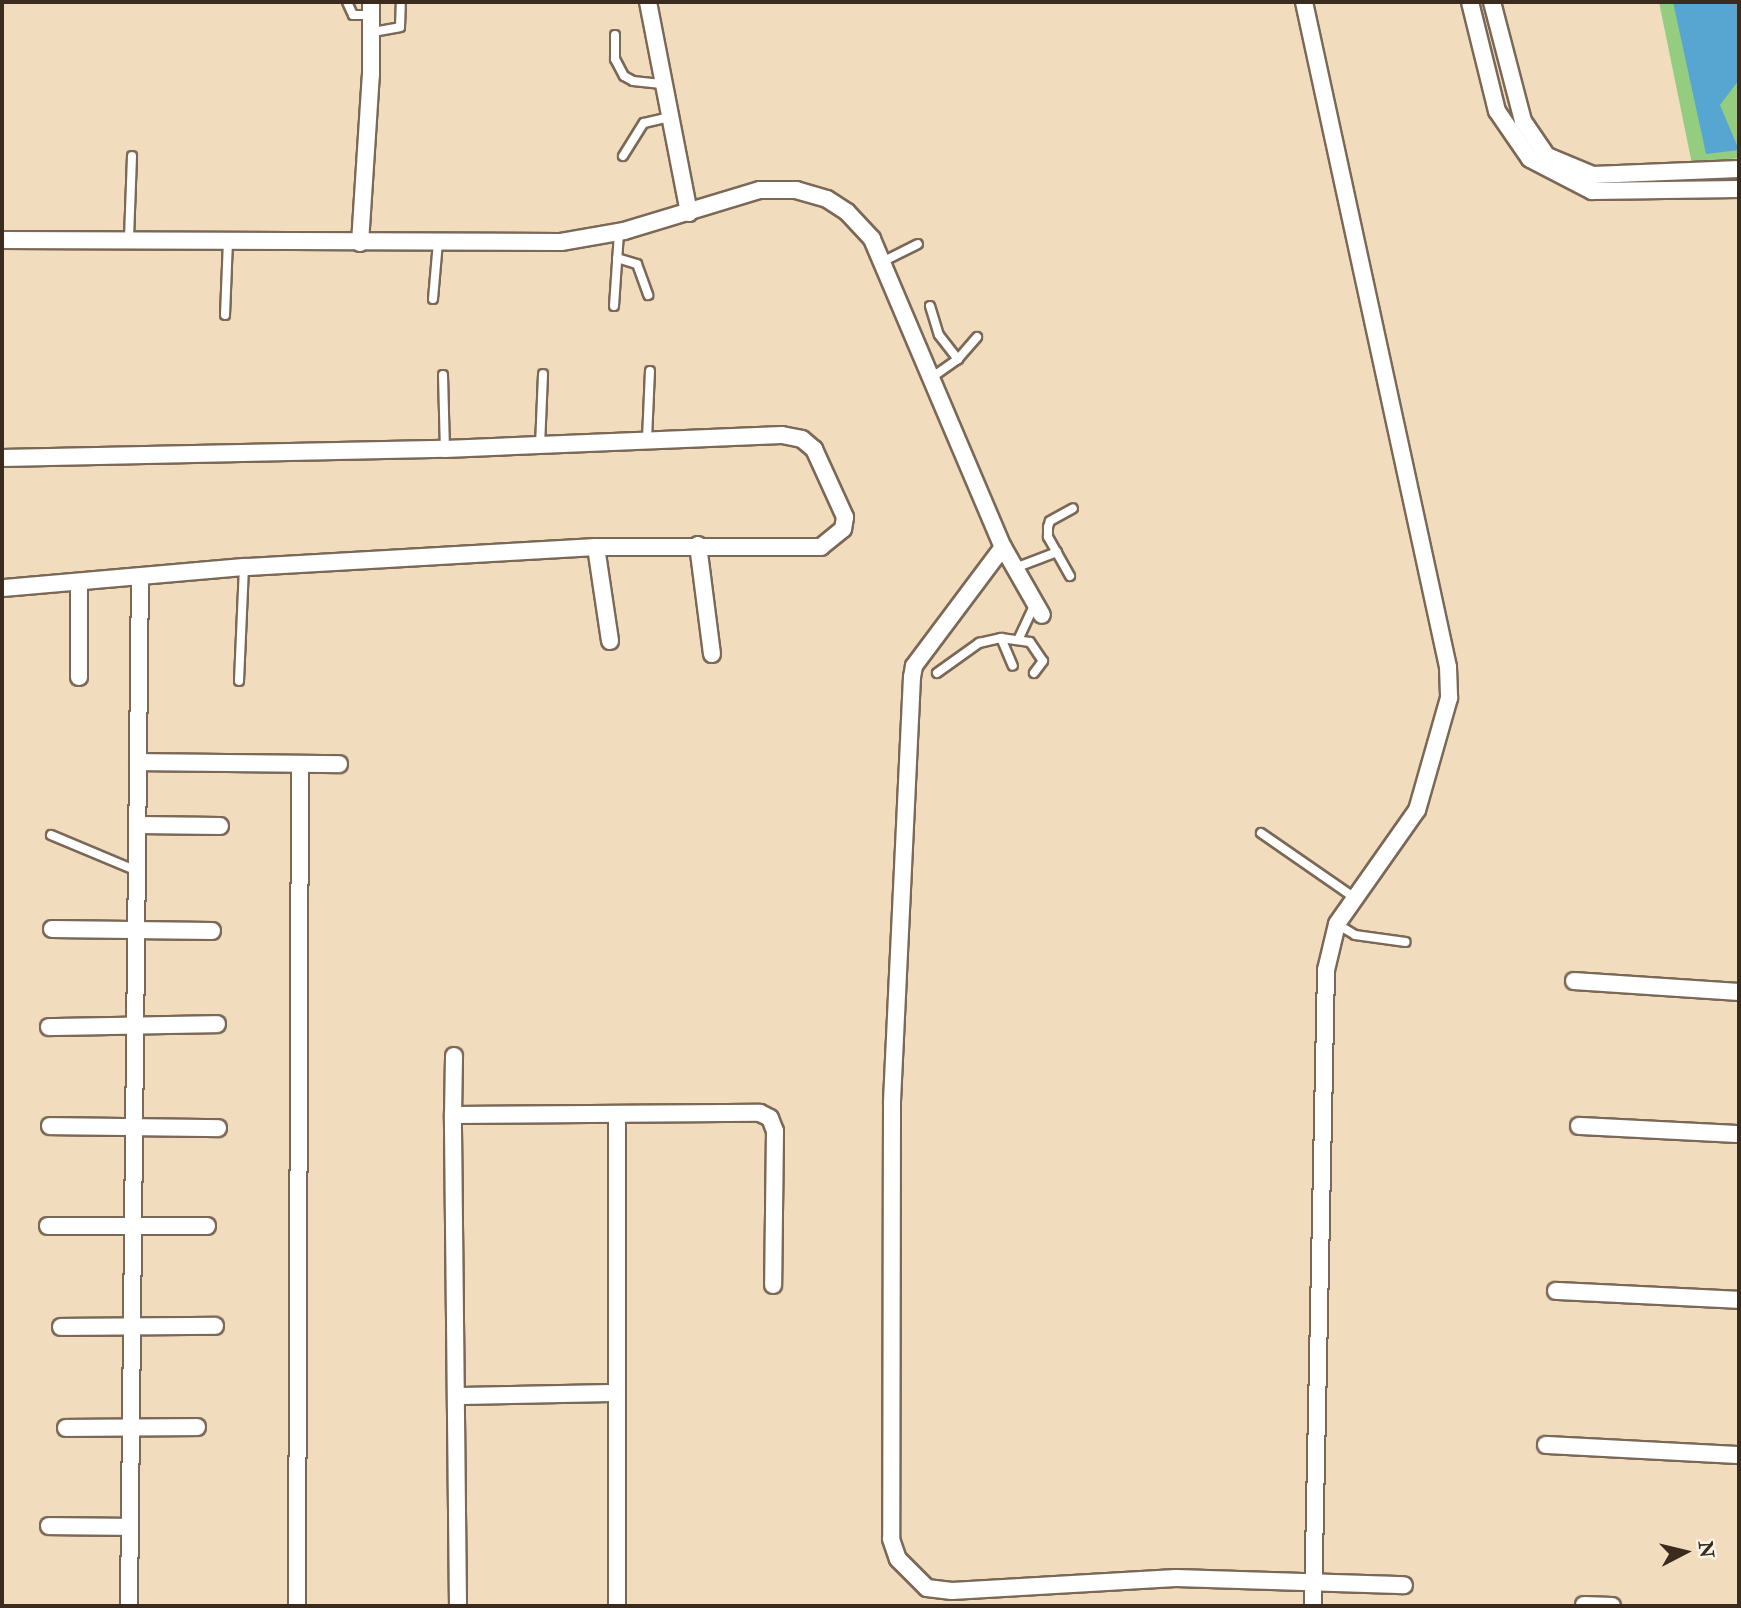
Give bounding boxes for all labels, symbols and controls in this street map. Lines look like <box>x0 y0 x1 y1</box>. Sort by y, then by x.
north arrow <box>1650 1517 1720 1587</box>
text: N <box>1693 1540 1719 1559</box>

